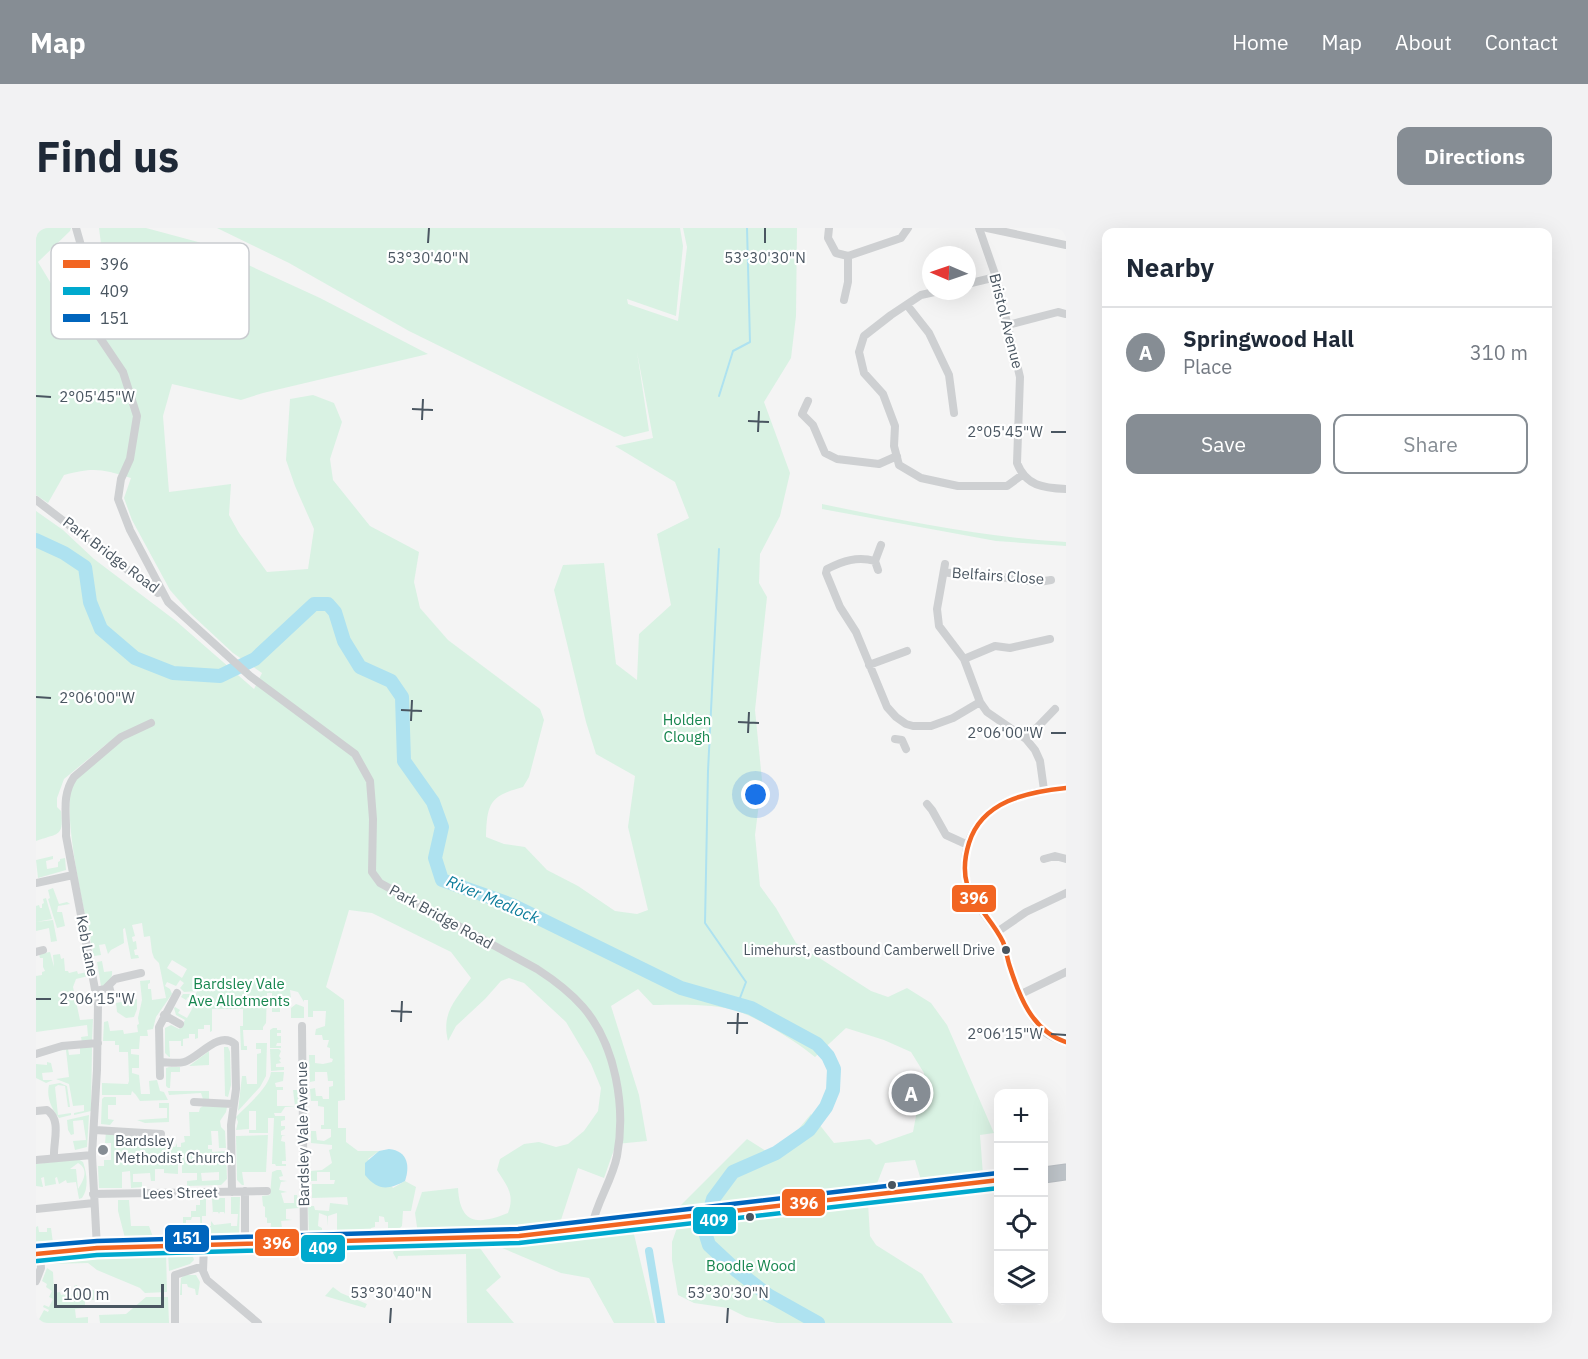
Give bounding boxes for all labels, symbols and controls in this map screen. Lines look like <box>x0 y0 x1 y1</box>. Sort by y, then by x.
text: Map <box>30 24 86 61</box>
text: Home <box>1232 28 1289 56</box>
text: Map <box>1322 28 1362 56</box>
text: About <box>1395 28 1452 56</box>
text: Contact <box>1485 28 1558 56</box>
button: Directions <box>1397 127 1552 185</box>
text: Find us <box>36 129 179 184</box>
legend <box>51 243 249 339</box>
north arrow <box>922 246 976 300</box>
text: 53°30'40"N <box>387 248 469 267</box>
text: 53°30'30"N <box>724 248 806 267</box>
text: Nearby <box>1126 250 1214 284</box>
text: 396 <box>100 254 129 274</box>
street label: Bristol Avenue <box>985 271 1028 371</box>
text: 409 <box>100 281 129 301</box>
text: 151 <box>100 308 129 328</box>
text: Springwood Hall <box>1183 324 1354 353</box>
text: A <box>1139 339 1152 366</box>
text: 310 m <box>1470 339 1528 366</box>
text: Place <box>1183 353 1232 380</box>
text: 2°05'45"W <box>59 387 135 406</box>
button: Save <box>1126 414 1321 474</box>
button: Share <box>1333 414 1528 474</box>
text: 2°05'45"W <box>967 422 1043 441</box>
street label: Park Bridge Road <box>59 512 163 597</box>
street label: Belfairs Close <box>951 563 1045 588</box>
text: 2°06'00"W <box>59 688 135 707</box>
park label: Holden Clough <box>663 710 711 746</box>
text: 2°06'00"W <box>967 723 1043 742</box>
your location <box>741 780 770 809</box>
water label: River Medlock <box>444 871 543 928</box>
street label: Park Bridge Road <box>386 880 496 953</box>
line badge: 396 <box>951 884 997 913</box>
text: 396 <box>960 888 989 908</box>
street label: Keb Lane <box>72 914 103 978</box>
place label: Limehurst, eastbound Camberwell Drive <box>744 941 995 959</box>
marker: Limehurst, eastbound Camberwell Drive <box>1000 944 1012 956</box>
park label: Bardsley Vale Ave Allotments <box>188 974 290 1010</box>
text: 2°06'15"W <box>59 989 135 1008</box>
text: 2°06'15"W <box>967 1024 1043 1043</box>
street label: Bardsley Vale Avenue <box>292 1061 313 1207</box>
pin: A <box>892 1070 930 1116</box>
map controls <box>994 1089 1048 1305</box>
button: + <box>994 1089 1048 1143</box>
place label: Bardsley Methodist Church <box>115 1131 234 1167</box>
marker: Bardsley Methodist Church <box>96 1143 110 1157</box>
button: − <box>994 1143 1048 1197</box>
unlabelled marker <box>886 1179 898 1191</box>
street label: Lees Street <box>142 1182 218 1203</box>
line badge: 396 <box>781 1188 826 1217</box>
text: 396 <box>790 1193 819 1213</box>
button: locate <box>994 1197 1048 1251</box>
line badge: 409 <box>692 1206 737 1235</box>
text: 409 <box>700 1210 728 1230</box>
unlabelled marker <box>744 1211 756 1223</box>
line badge: 151 <box>164 1224 210 1253</box>
text: 151 <box>173 1228 202 1248</box>
line badge: 396 <box>254 1228 300 1257</box>
text: 396 <box>263 1233 292 1253</box>
line badge: 409 <box>300 1234 346 1263</box>
text: 409 <box>309 1238 337 1258</box>
button: layers <box>994 1251 1048 1305</box>
park label: Boodle Wood <box>706 1256 796 1275</box>
scale bar <box>54 1281 164 1308</box>
text: 53°30'40"N <box>350 1283 432 1302</box>
text: 53°30'30"N <box>687 1283 769 1302</box>
text: 100 m <box>63 1284 110 1304</box>

